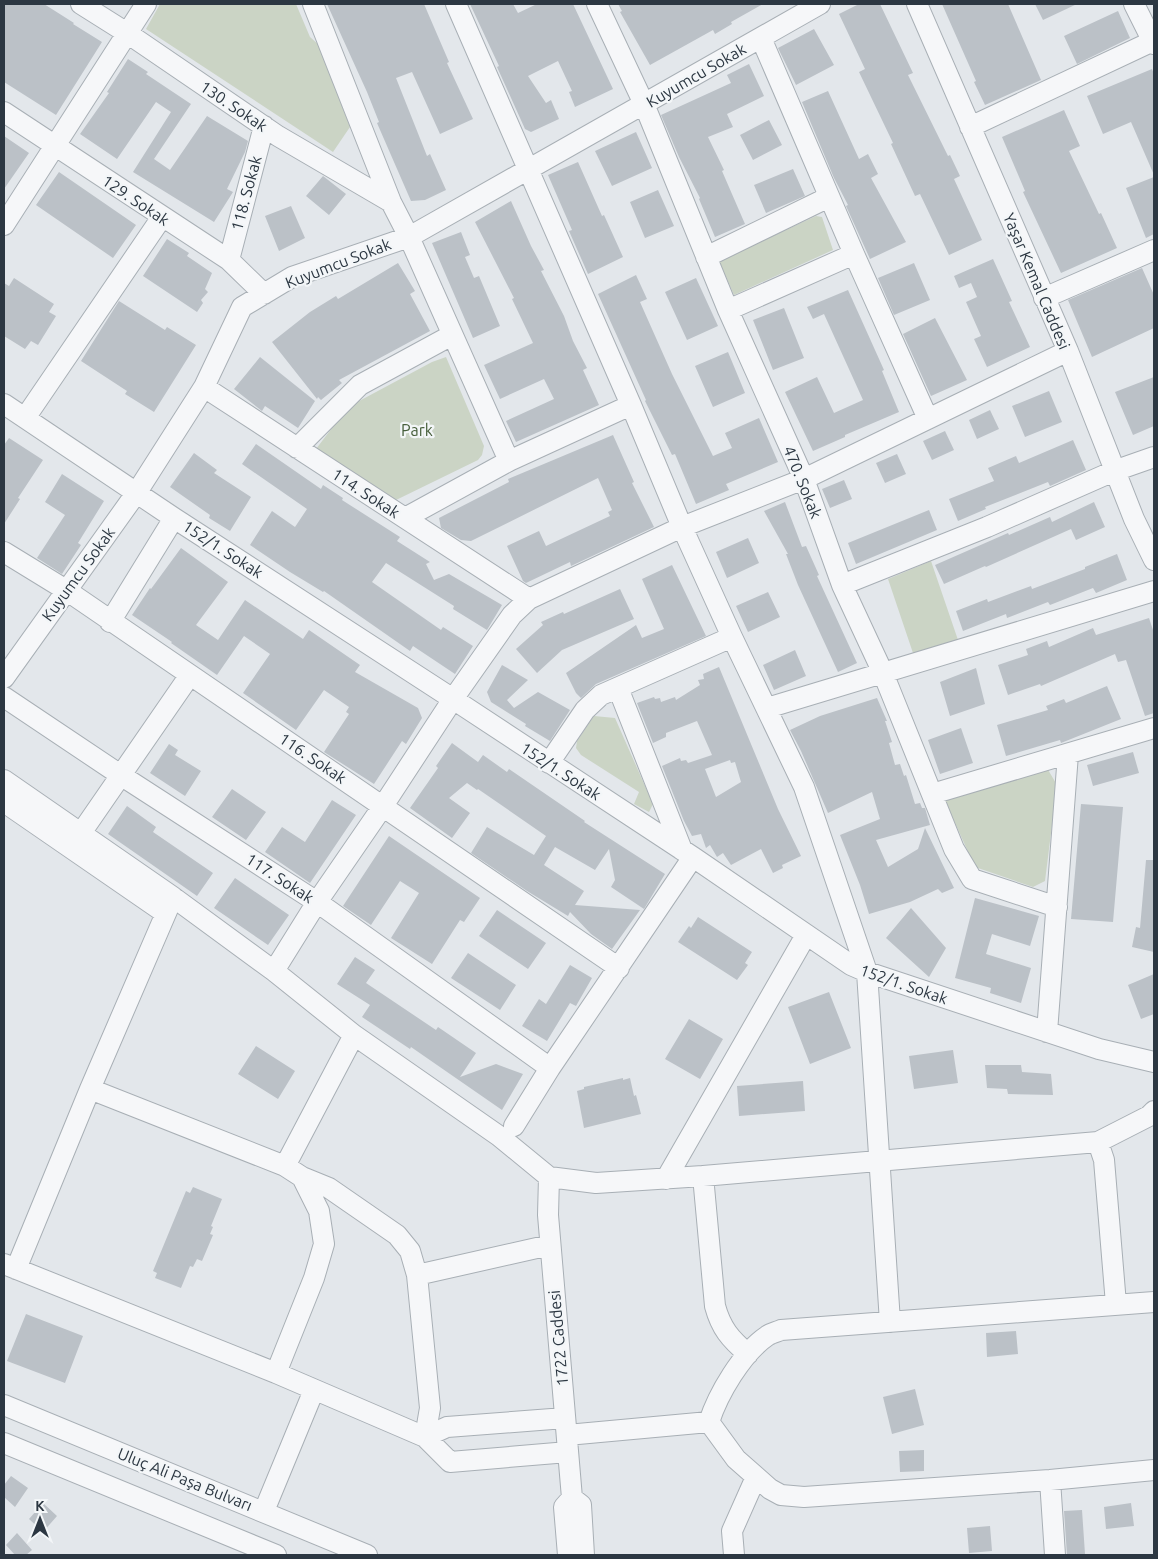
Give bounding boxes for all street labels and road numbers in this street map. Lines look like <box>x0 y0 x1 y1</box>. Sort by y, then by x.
street label: Kuyumcu Sokak <box>643 39 749 111</box>
street label: 130. Sokak <box>197 77 271 135</box>
street label: 118. Sokak <box>227 154 265 232</box>
street label: 129. Sokak <box>99 171 173 229</box>
street label: Yaşar Kemal Caddesi <box>1000 210 1074 352</box>
street label: Kuyumcu Sokak <box>283 235 393 291</box>
street label: 470. Sokak <box>780 443 826 521</box>
street label: 114. Sokak <box>329 465 403 521</box>
street label: 152/1. Sokak <box>180 516 266 582</box>
street label: Kuyumcu Sokak <box>38 523 118 625</box>
street label: 116. Sokak <box>276 729 350 787</box>
street label: 152/1. Sokak <box>518 738 604 804</box>
street label: 117. Sokak <box>243 850 317 906</box>
street label: 152/1. Sokak <box>858 961 950 1007</box>
street label: 1722 Caddesi <box>545 1289 571 1387</box>
street label: Uluç Ali Paşa Bulvarı <box>115 1444 255 1514</box>

